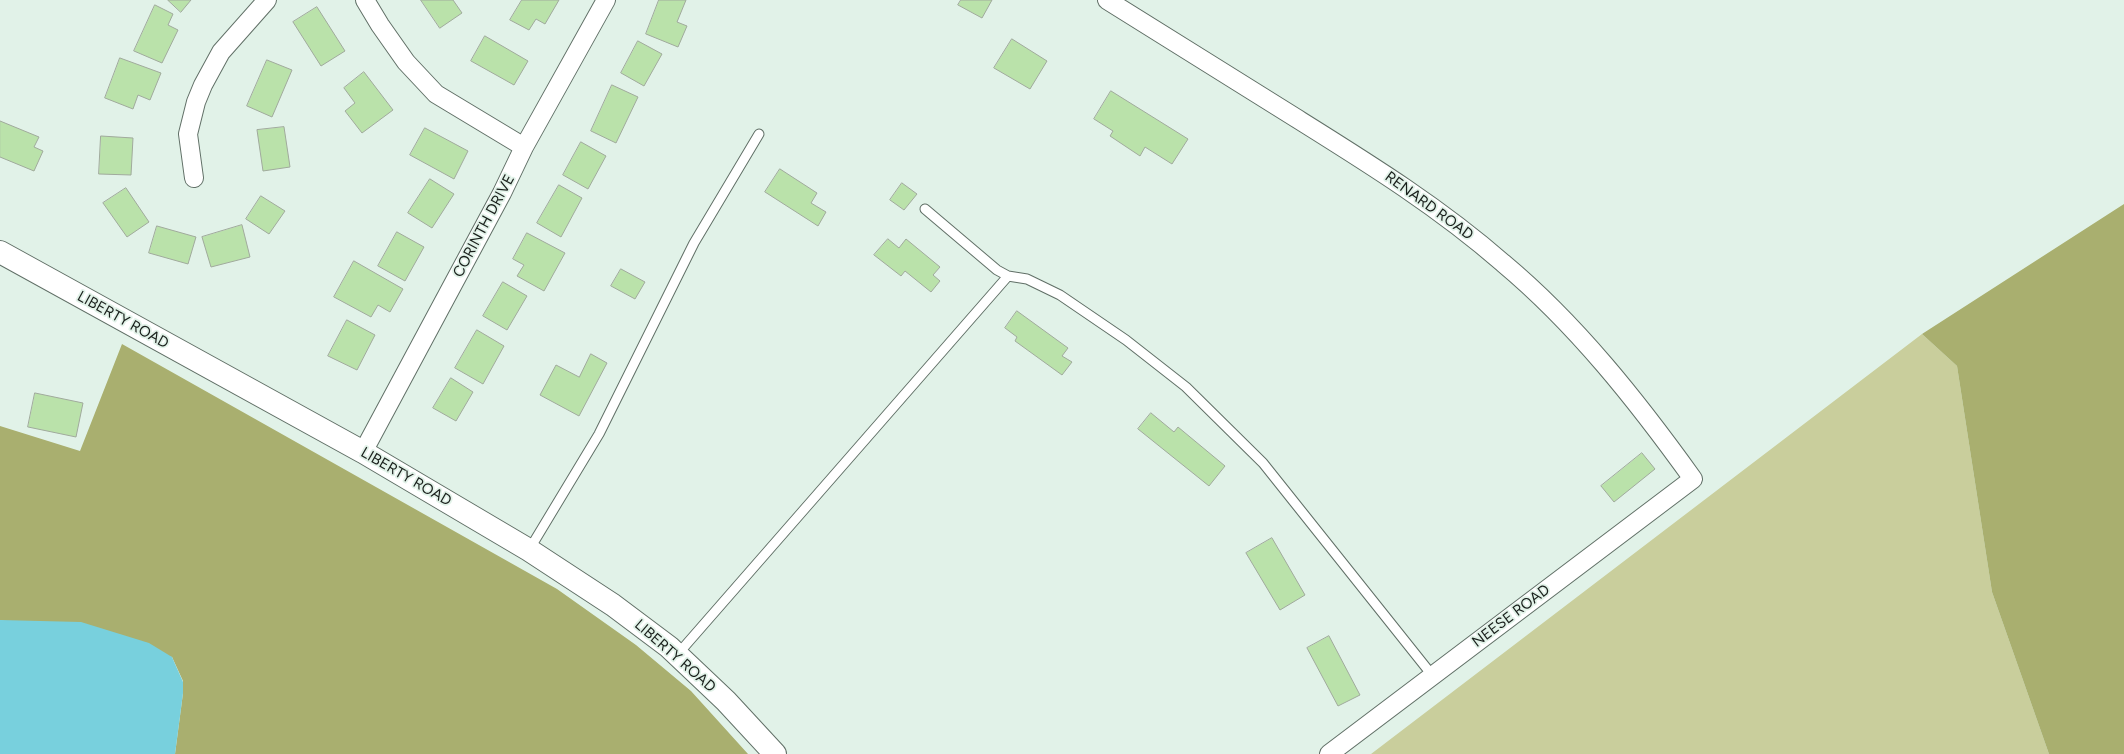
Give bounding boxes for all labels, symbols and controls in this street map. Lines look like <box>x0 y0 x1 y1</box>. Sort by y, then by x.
street label: RENARD ROAD <box>1381 168 1477 244</box>
street label: CORINTH DRIVE <box>449 172 519 280</box>
street label: LIBERTY ROAD <box>74 287 172 353</box>
street label: LIBERTY ROAD <box>357 444 455 510</box>
street label: NEESE ROAD <box>1469 581 1553 651</box>
street label: LIBERTY ROAD <box>631 616 719 696</box>

